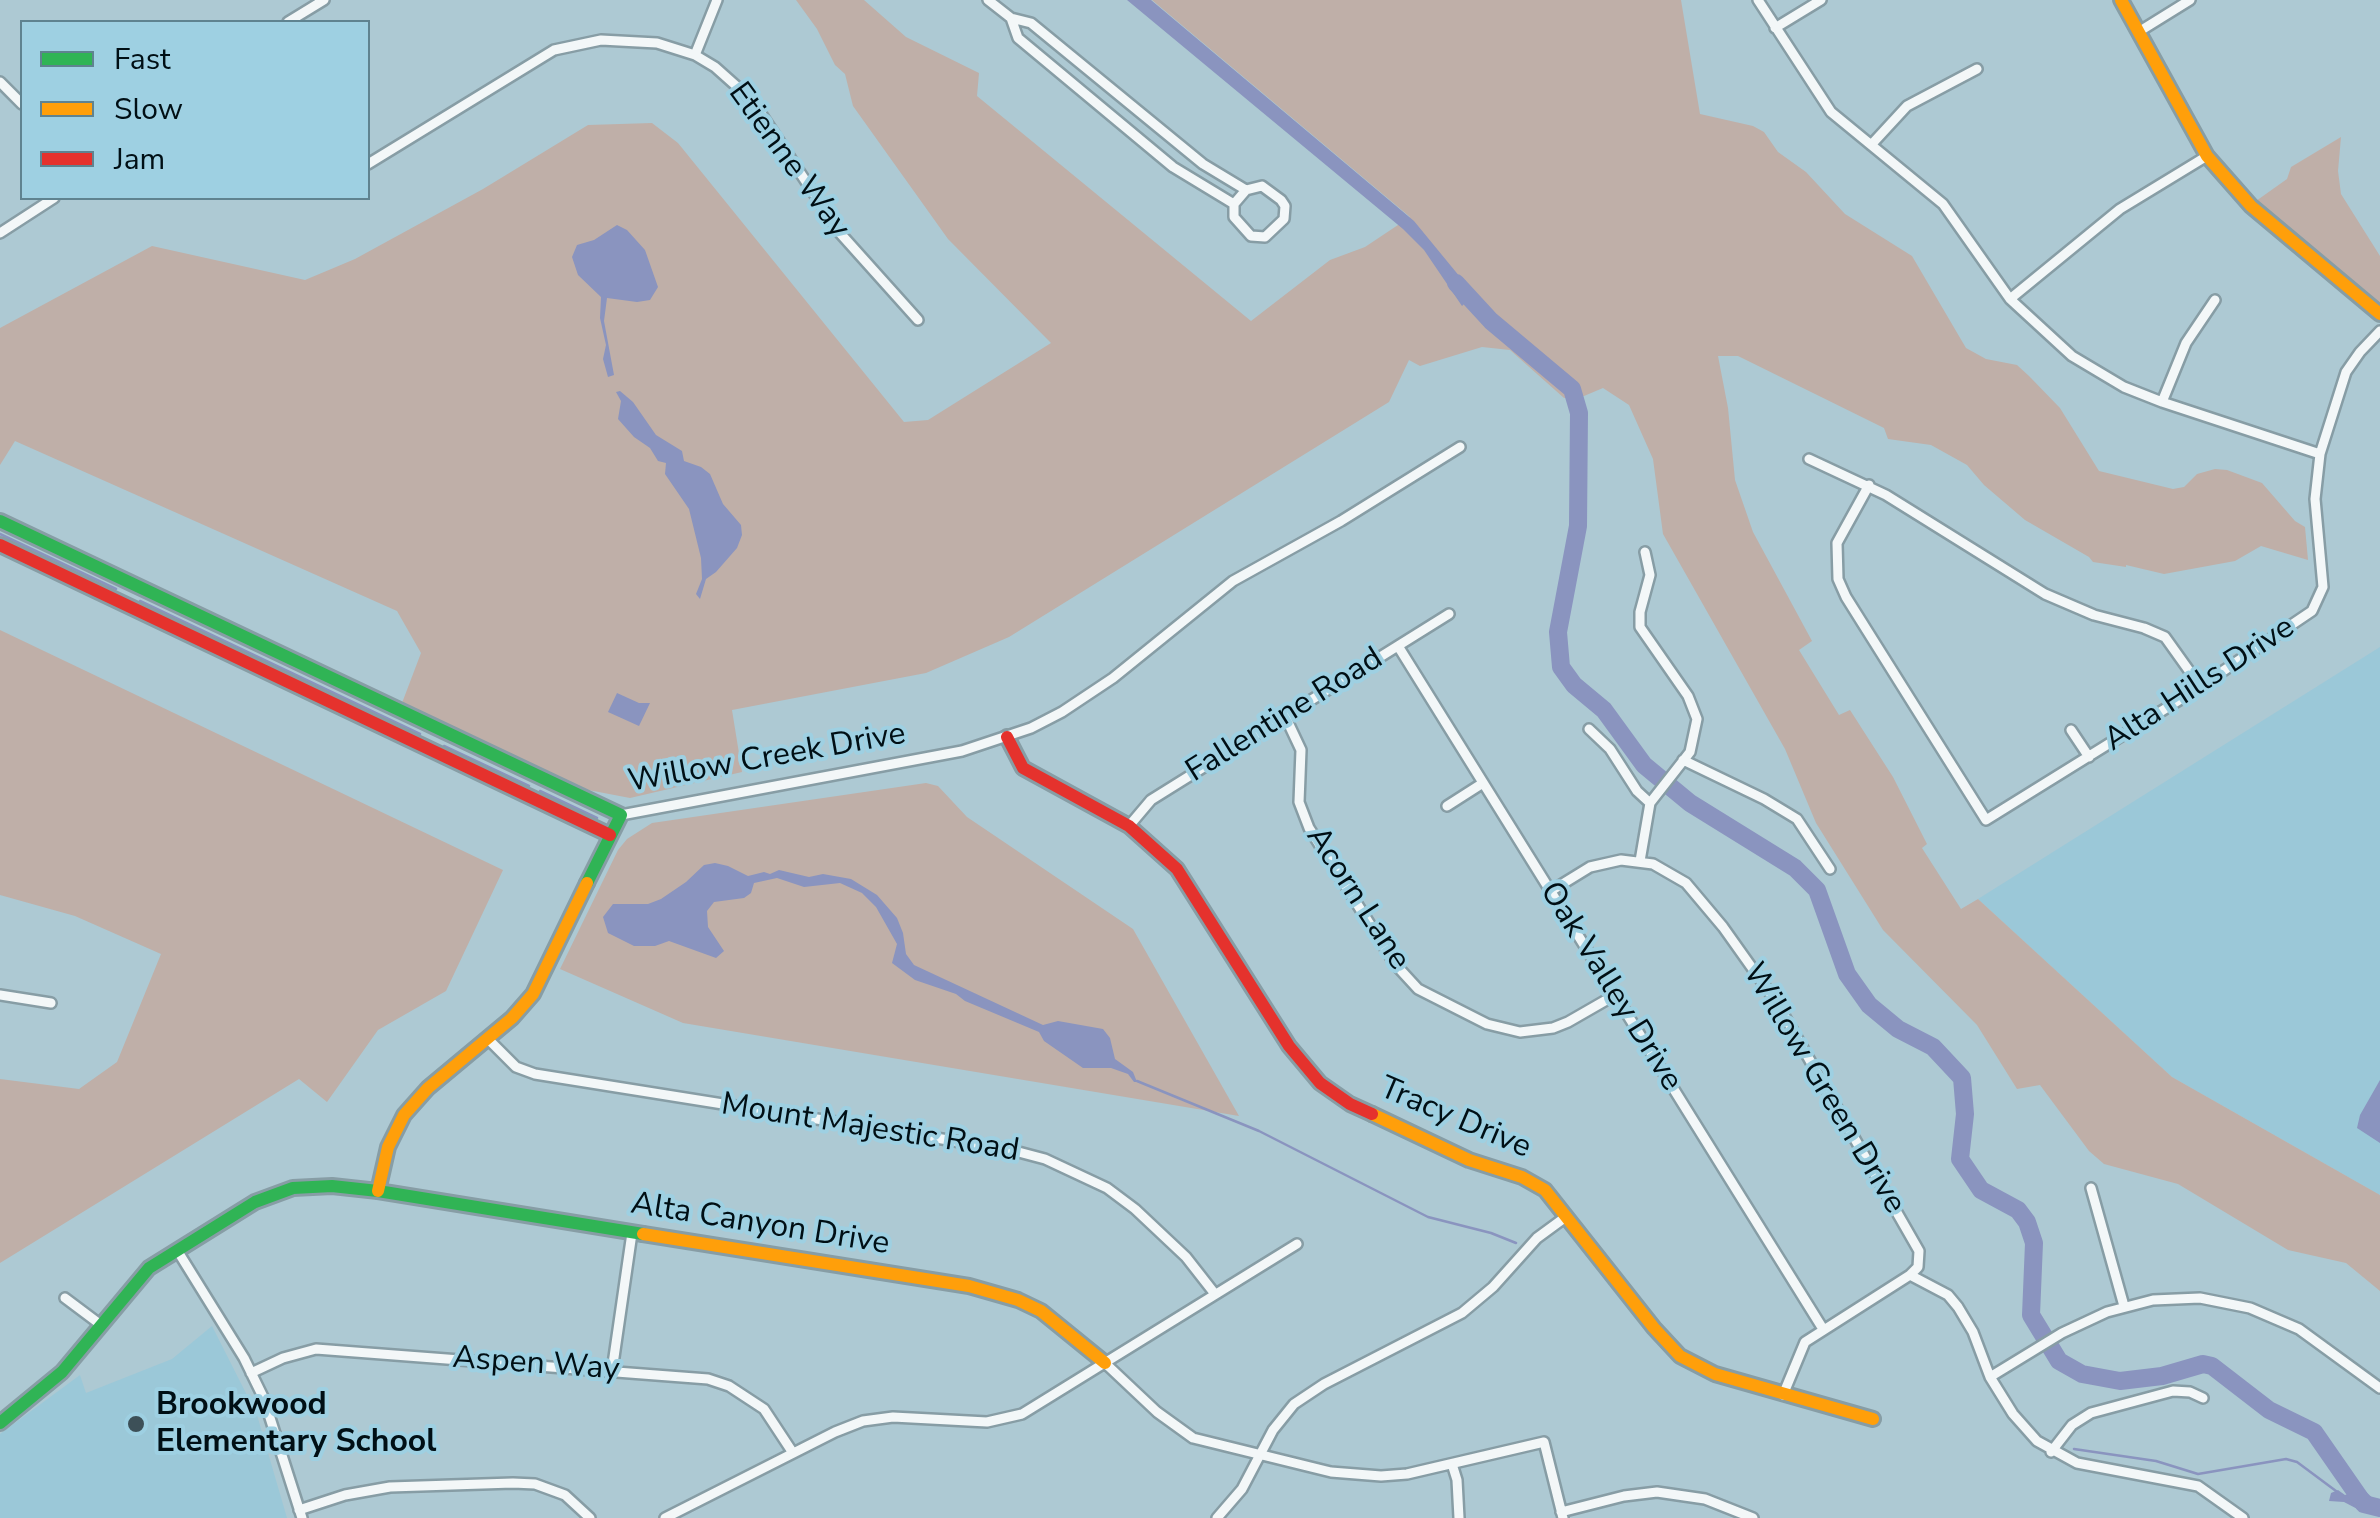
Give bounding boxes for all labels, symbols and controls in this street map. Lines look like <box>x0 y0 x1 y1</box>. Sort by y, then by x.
legend <box>20 20 370 200</box>
text: Fast <box>114 39 171 80</box>
street label: Etienne Way <box>719 76 857 246</box>
text: Slow <box>114 89 183 130</box>
text: Jam <box>114 139 165 180</box>
street label: Alta Hills Drive <box>2098 609 2302 761</box>
street label: Fallentine Road <box>1180 640 1390 792</box>
street label: Willow Creek Drive <box>625 716 909 802</box>
street label: Acorn Lane <box>1297 820 1417 978</box>
street label: Oak Valley Drive <box>1530 875 1690 1099</box>
street label: Willow Green Drive <box>1733 957 1913 1221</box>
street label: Tracy Drive <box>1374 1070 1536 1168</box>
street label: Mount Majestic Road <box>718 1086 1022 1172</box>
street label: Alta Canyon Drive <box>628 1186 892 1264</box>
street label: Aspen Way <box>451 1340 621 1390</box>
place label: Brookwood Elementary School <box>156 1387 436 1462</box>
marker: Brookwood Elementary School <box>125 1413 147 1435</box>

